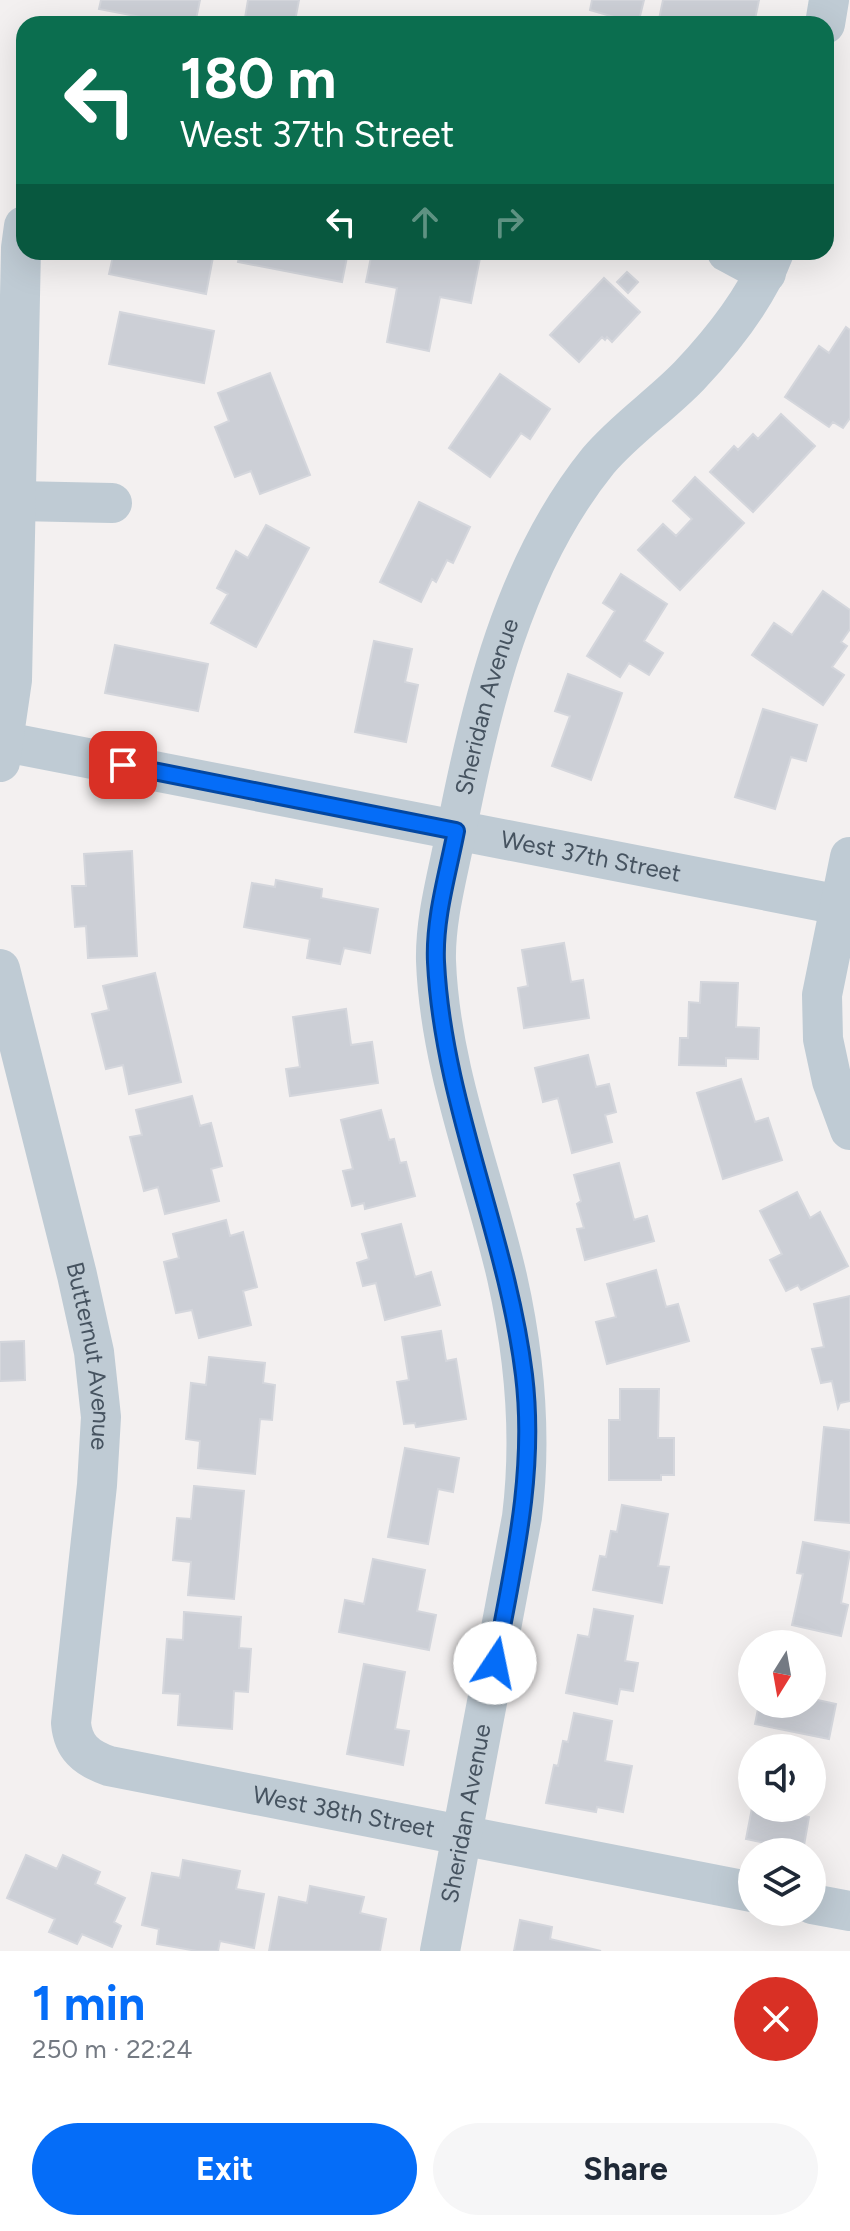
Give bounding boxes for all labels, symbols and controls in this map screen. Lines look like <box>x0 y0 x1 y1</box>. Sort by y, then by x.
text: 180 m <box>180 45 336 112</box>
icon: left <box>48 48 152 152</box>
text: West 37th Street <box>180 113 454 156</box>
icon: left <box>319 200 363 244</box>
icon: ahead <box>403 200 447 244</box>
icon: right <box>487 200 531 244</box>
street label: Sheridan Avenue <box>449 614 525 797</box>
pin <box>89 731 157 799</box>
icon: arrive <box>101 743 145 787</box>
street label: West 37th Street <box>498 824 684 888</box>
street label: Butternut Avenue <box>60 1259 116 1451</box>
position arrow <box>453 1621 537 1705</box>
north arrow <box>738 1630 826 1718</box>
map controls <box>738 1630 826 1926</box>
street label: Sheridan Avenue <box>434 1721 497 1905</box>
button: sound <box>738 1734 826 1822</box>
street label: West 38th Street <box>250 1779 437 1844</box>
button: layers <box>738 1838 826 1926</box>
text: 1 min <box>32 1974 145 2032</box>
button: close <box>734 1977 818 2061</box>
text: 250 m · 22:24 <box>32 2033 192 2065</box>
button: Exit <box>32 2123 417 2215</box>
button: Share <box>433 2123 818 2215</box>

